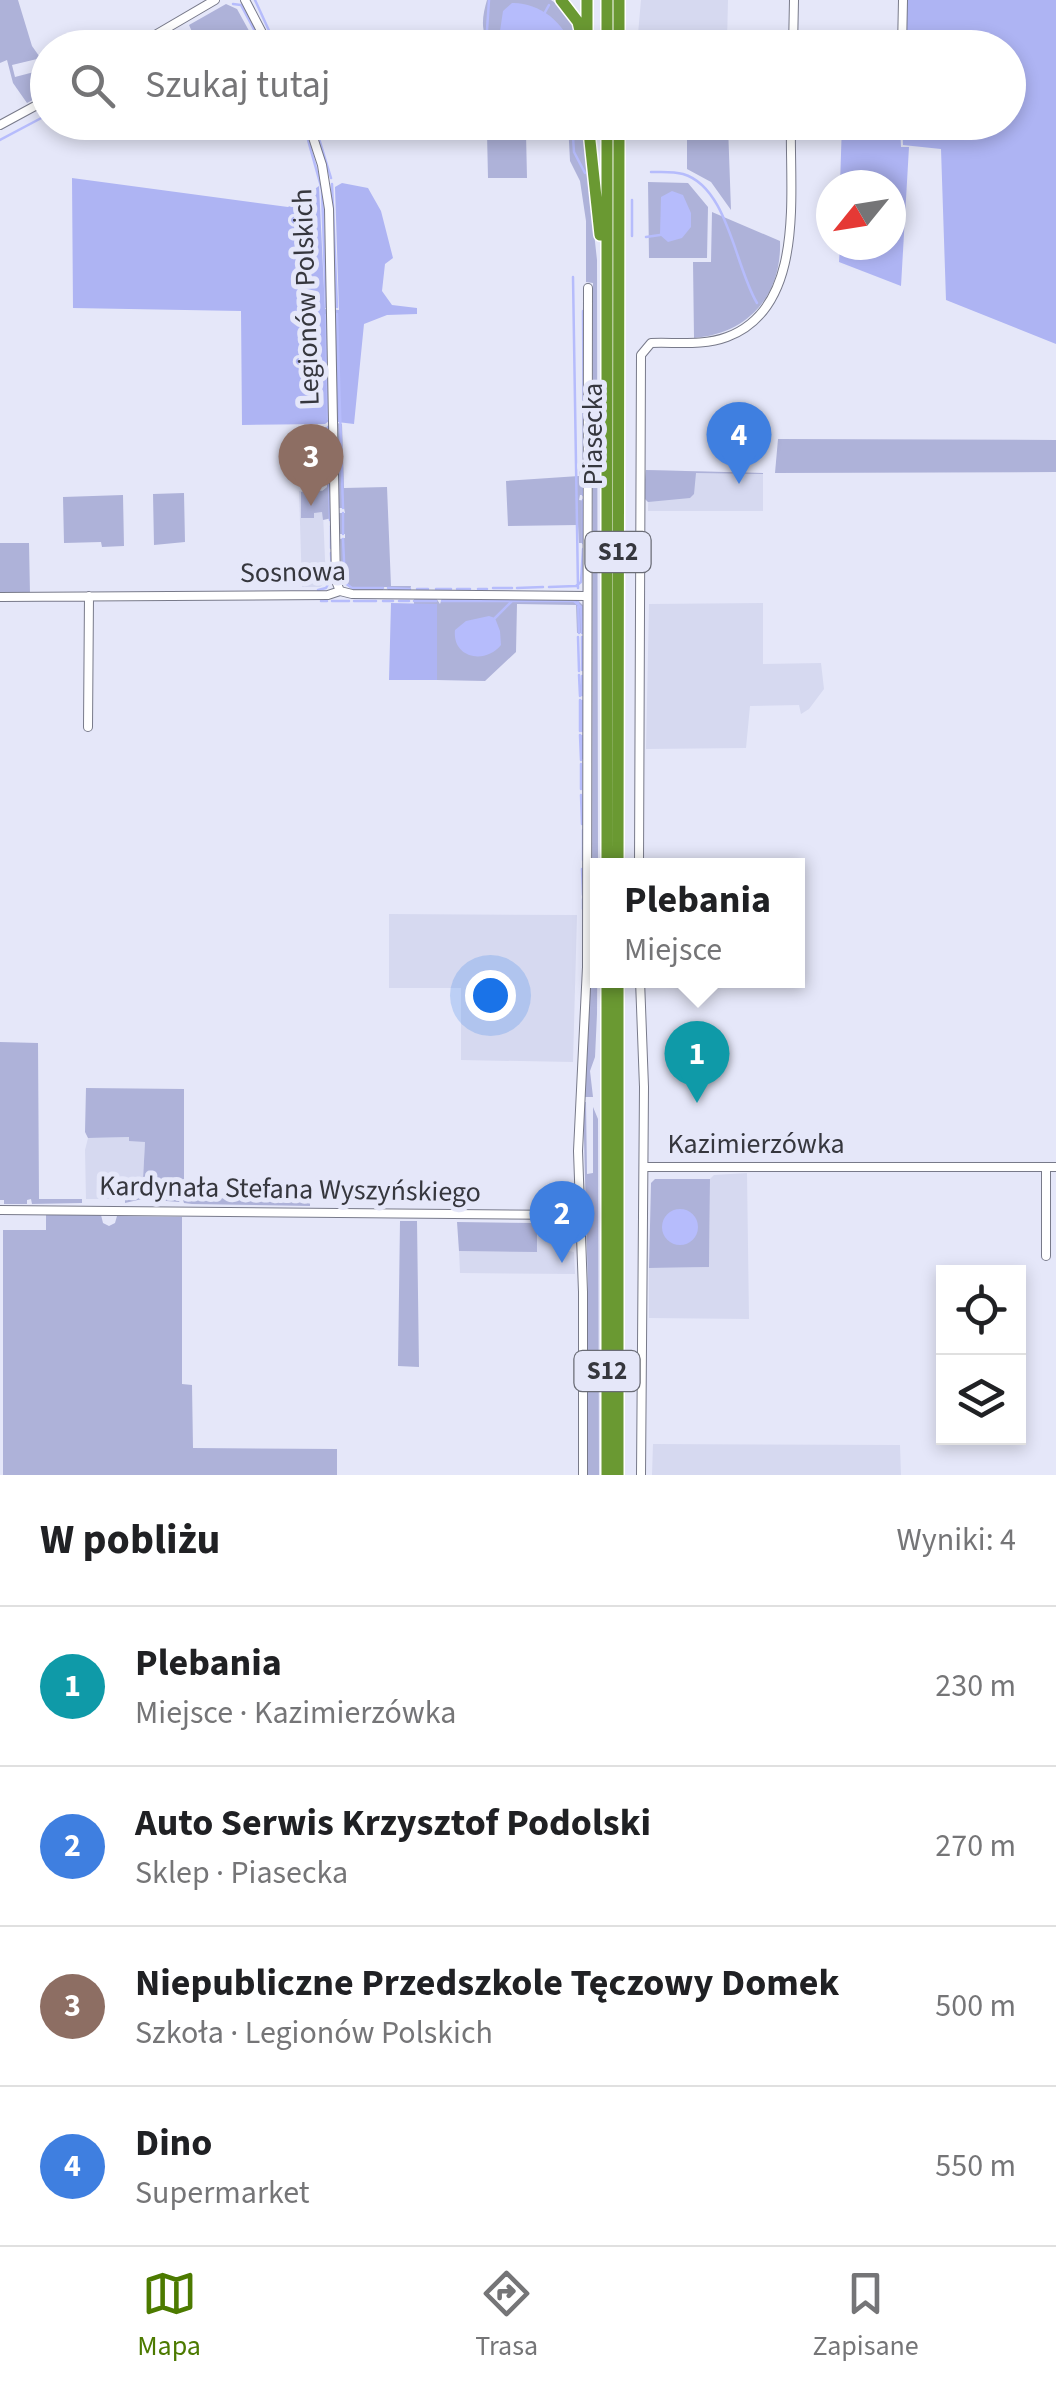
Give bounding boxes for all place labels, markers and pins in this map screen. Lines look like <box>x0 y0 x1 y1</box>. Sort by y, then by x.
pin: 4 <box>706 402 772 484</box>
pin: 3 <box>278 424 344 506</box>
pin: 1 <box>664 1020 730 1103</box>
pin: 2 <box>530 1180 594 1263</box>

